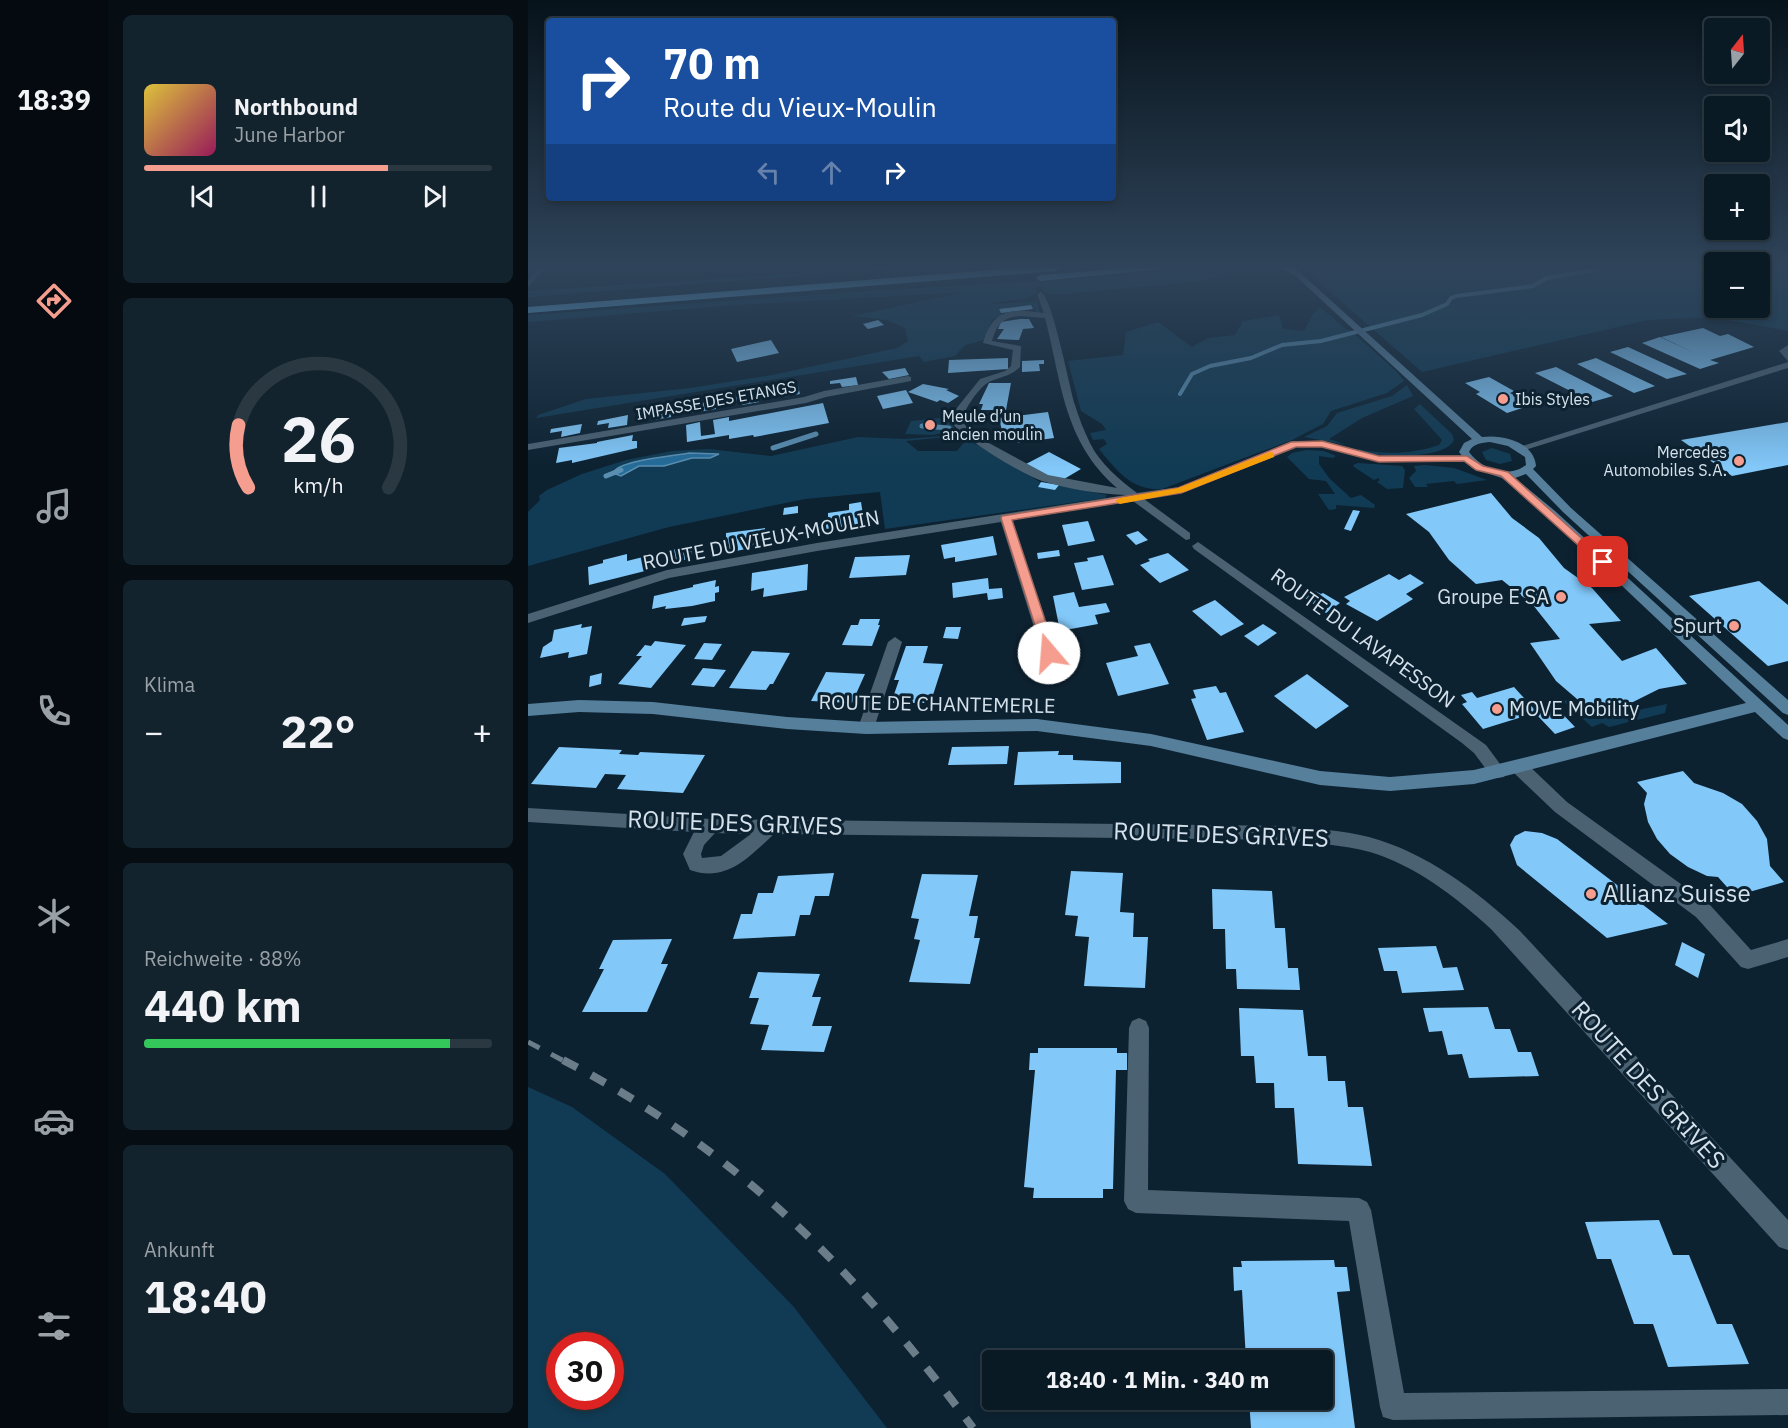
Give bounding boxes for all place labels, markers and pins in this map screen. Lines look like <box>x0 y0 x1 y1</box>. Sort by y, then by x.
place label: Ibis Styles <box>1515 389 1590 409</box>
marker: Ibis Styles <box>1496 392 1510 406</box>
place label: Meule d’un ancien moulin <box>942 406 1043 444</box>
marker: Meule d’un ancien moulin <box>923 418 937 432</box>
place label: Mercedes Automobiles S.A. <box>1603 442 1727 480</box>
marker: Mercedes Automobiles S.A. <box>1732 454 1746 468</box>
pin <box>1577 536 1628 587</box>
place label: Groupe E SA <box>1437 583 1549 610</box>
marker: Groupe E SA <box>1554 590 1568 604</box>
place label: Spurt <box>1673 612 1722 639</box>
marker: Spurt <box>1727 619 1741 633</box>
place label: MOVE Mobility <box>1509 695 1639 722</box>
marker: MOVE Mobility <box>1490 702 1504 716</box>
place label: Allianz Suisse <box>1603 877 1751 909</box>
marker: Allianz Suisse <box>1584 887 1598 901</box>

